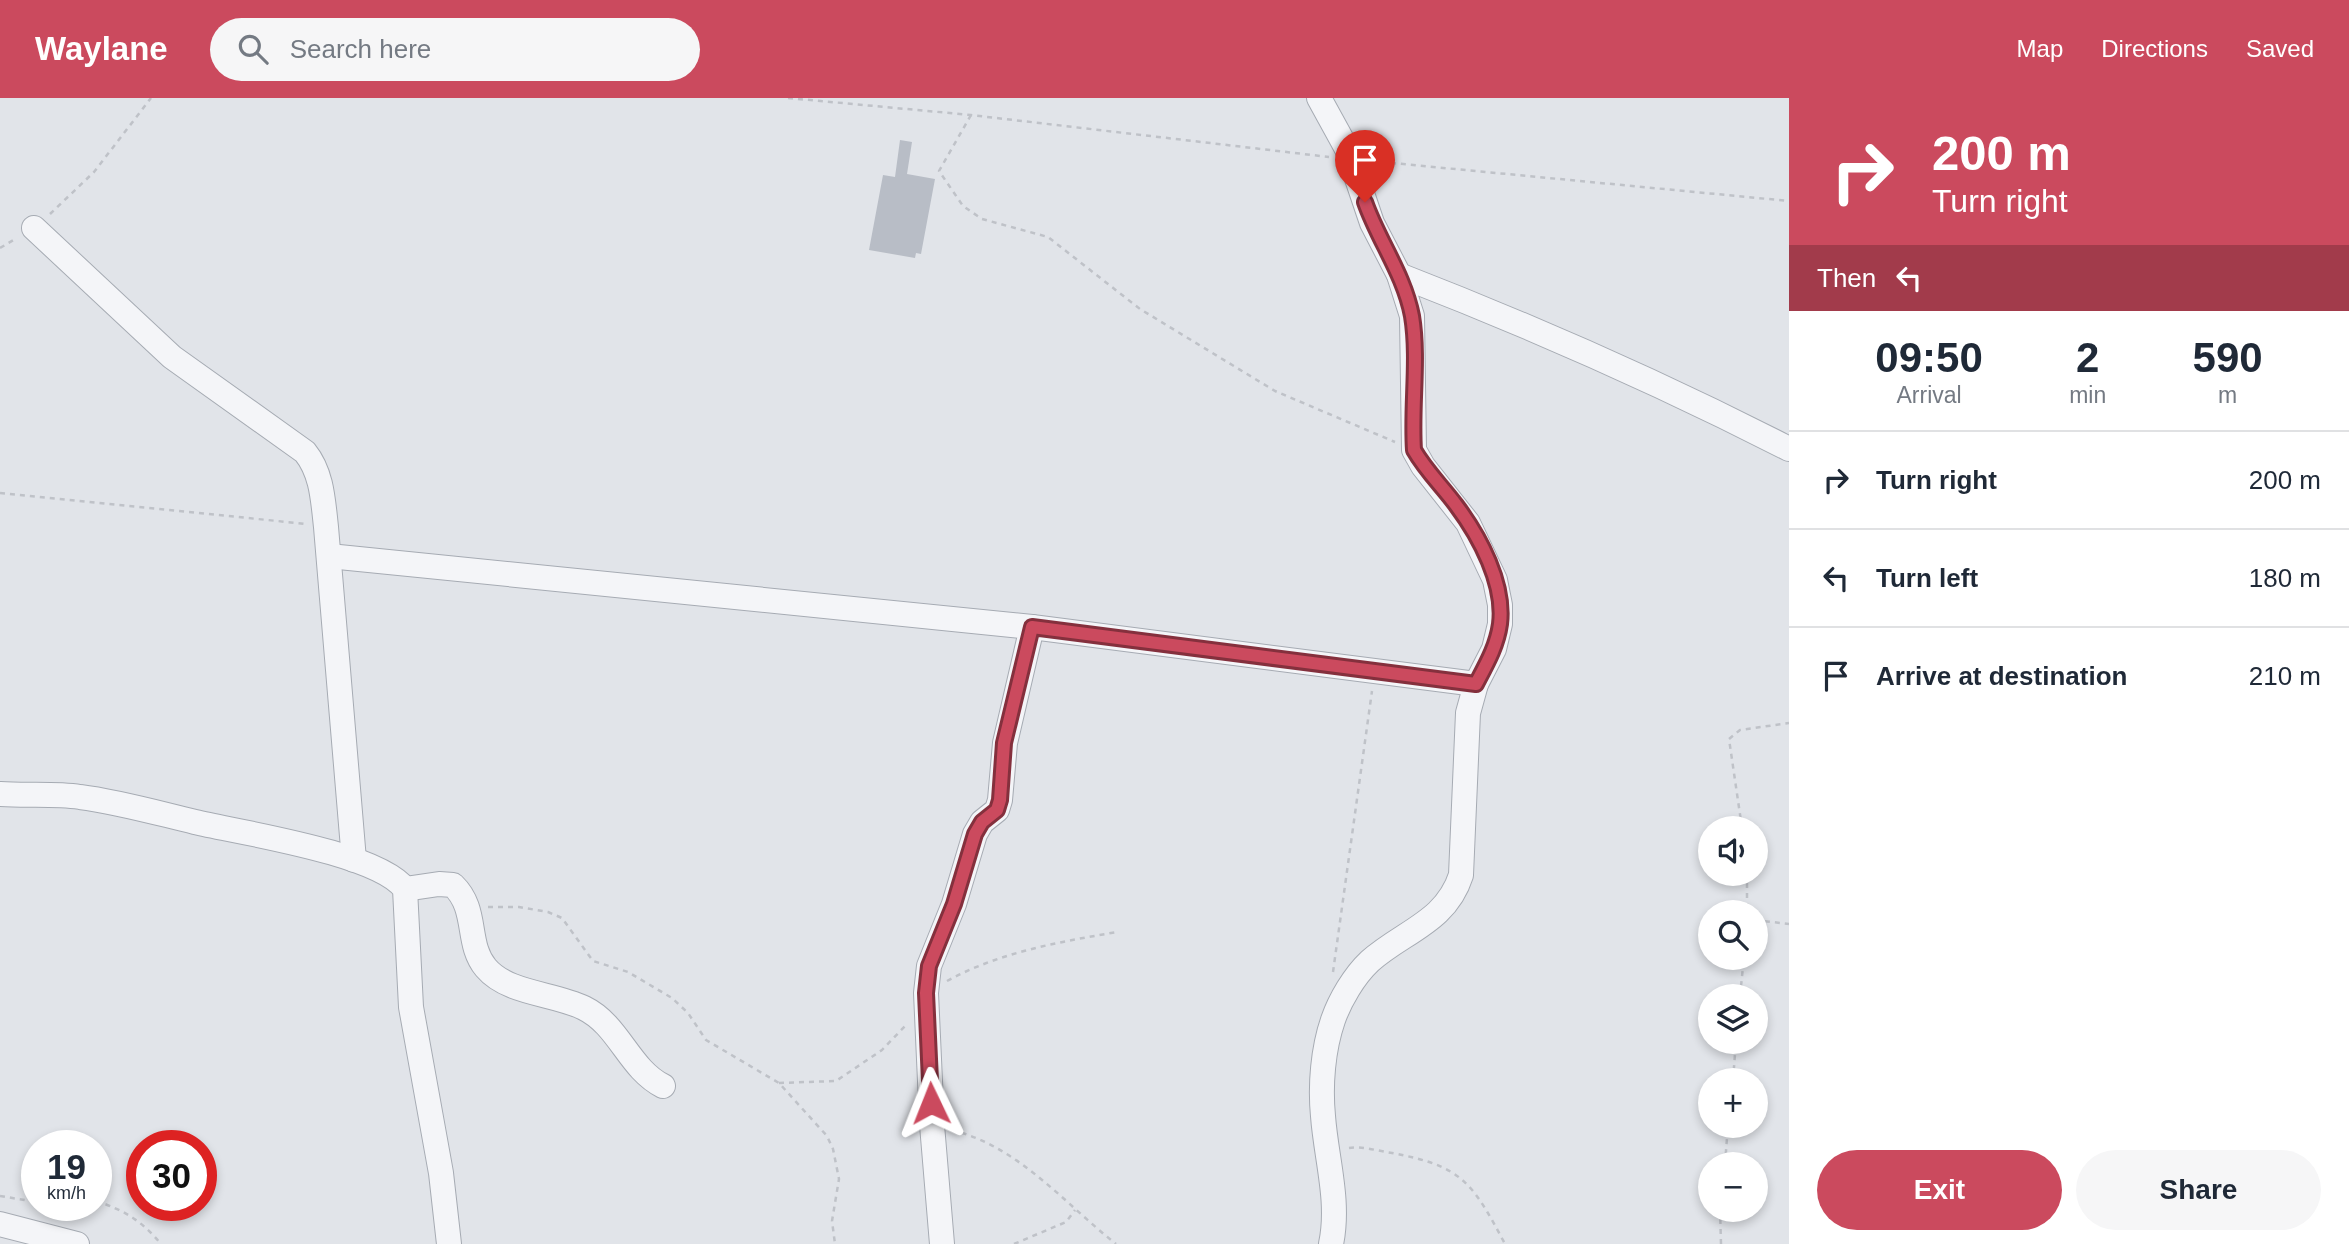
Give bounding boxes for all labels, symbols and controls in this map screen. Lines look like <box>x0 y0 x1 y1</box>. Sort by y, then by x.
search box <box>210 18 700 81</box>
text: Waylane <box>35 30 168 67</box>
icon: search <box>234 30 272 68</box>
text: Search here <box>290 34 431 64</box>
text: Map <box>2017 35 2063 62</box>
text: Directions <box>2101 35 2208 62</box>
text: Saved <box>2246 35 2314 62</box>
icon: right <box>1817 126 1908 217</box>
text: 200 m <box>1932 126 2071 180</box>
pin <box>1335 130 1395 202</box>
icon: arrive <box>1346 141 1384 179</box>
text: Turn right <box>1932 183 2068 219</box>
icon: left <box>1890 259 1928 297</box>
text: Then <box>1817 263 1876 293</box>
text: 09:50 <box>1875 334 1983 381</box>
text: 2 <box>2076 334 2099 381</box>
text: 590 <box>2193 334 2263 381</box>
text: Arrival <box>1896 382 1962 408</box>
text: min <box>2069 382 2106 408</box>
text: m <box>2218 382 2237 408</box>
icon: right <box>1817 461 1855 499</box>
text: Turn right <box>1876 465 1997 495</box>
text: 200 m <box>2249 465 2321 495</box>
icon: left <box>1817 559 1855 597</box>
text: Turn left <box>1876 563 1978 593</box>
text: 180 m <box>2249 563 2321 593</box>
icon: arrive <box>1817 657 1855 695</box>
text: Arrive at destination <box>1876 661 2127 691</box>
text: 210 m <box>2249 661 2321 691</box>
map controls <box>1698 816 1768 1222</box>
button: sound <box>1698 816 1768 886</box>
button: search <box>1698 900 1768 970</box>
button: layers <box>1698 984 1768 1054</box>
position arrow <box>894 1066 968 1140</box>
button: + <box>1698 1068 1768 1138</box>
speed limit sign: 30 <box>126 1130 217 1221</box>
text: 19 <box>47 1147 86 1186</box>
button: Exit <box>1817 1150 2062 1230</box>
button: Share <box>2076 1150 2321 1230</box>
button: − <box>1698 1152 1768 1222</box>
text: km/h <box>47 1183 86 1203</box>

